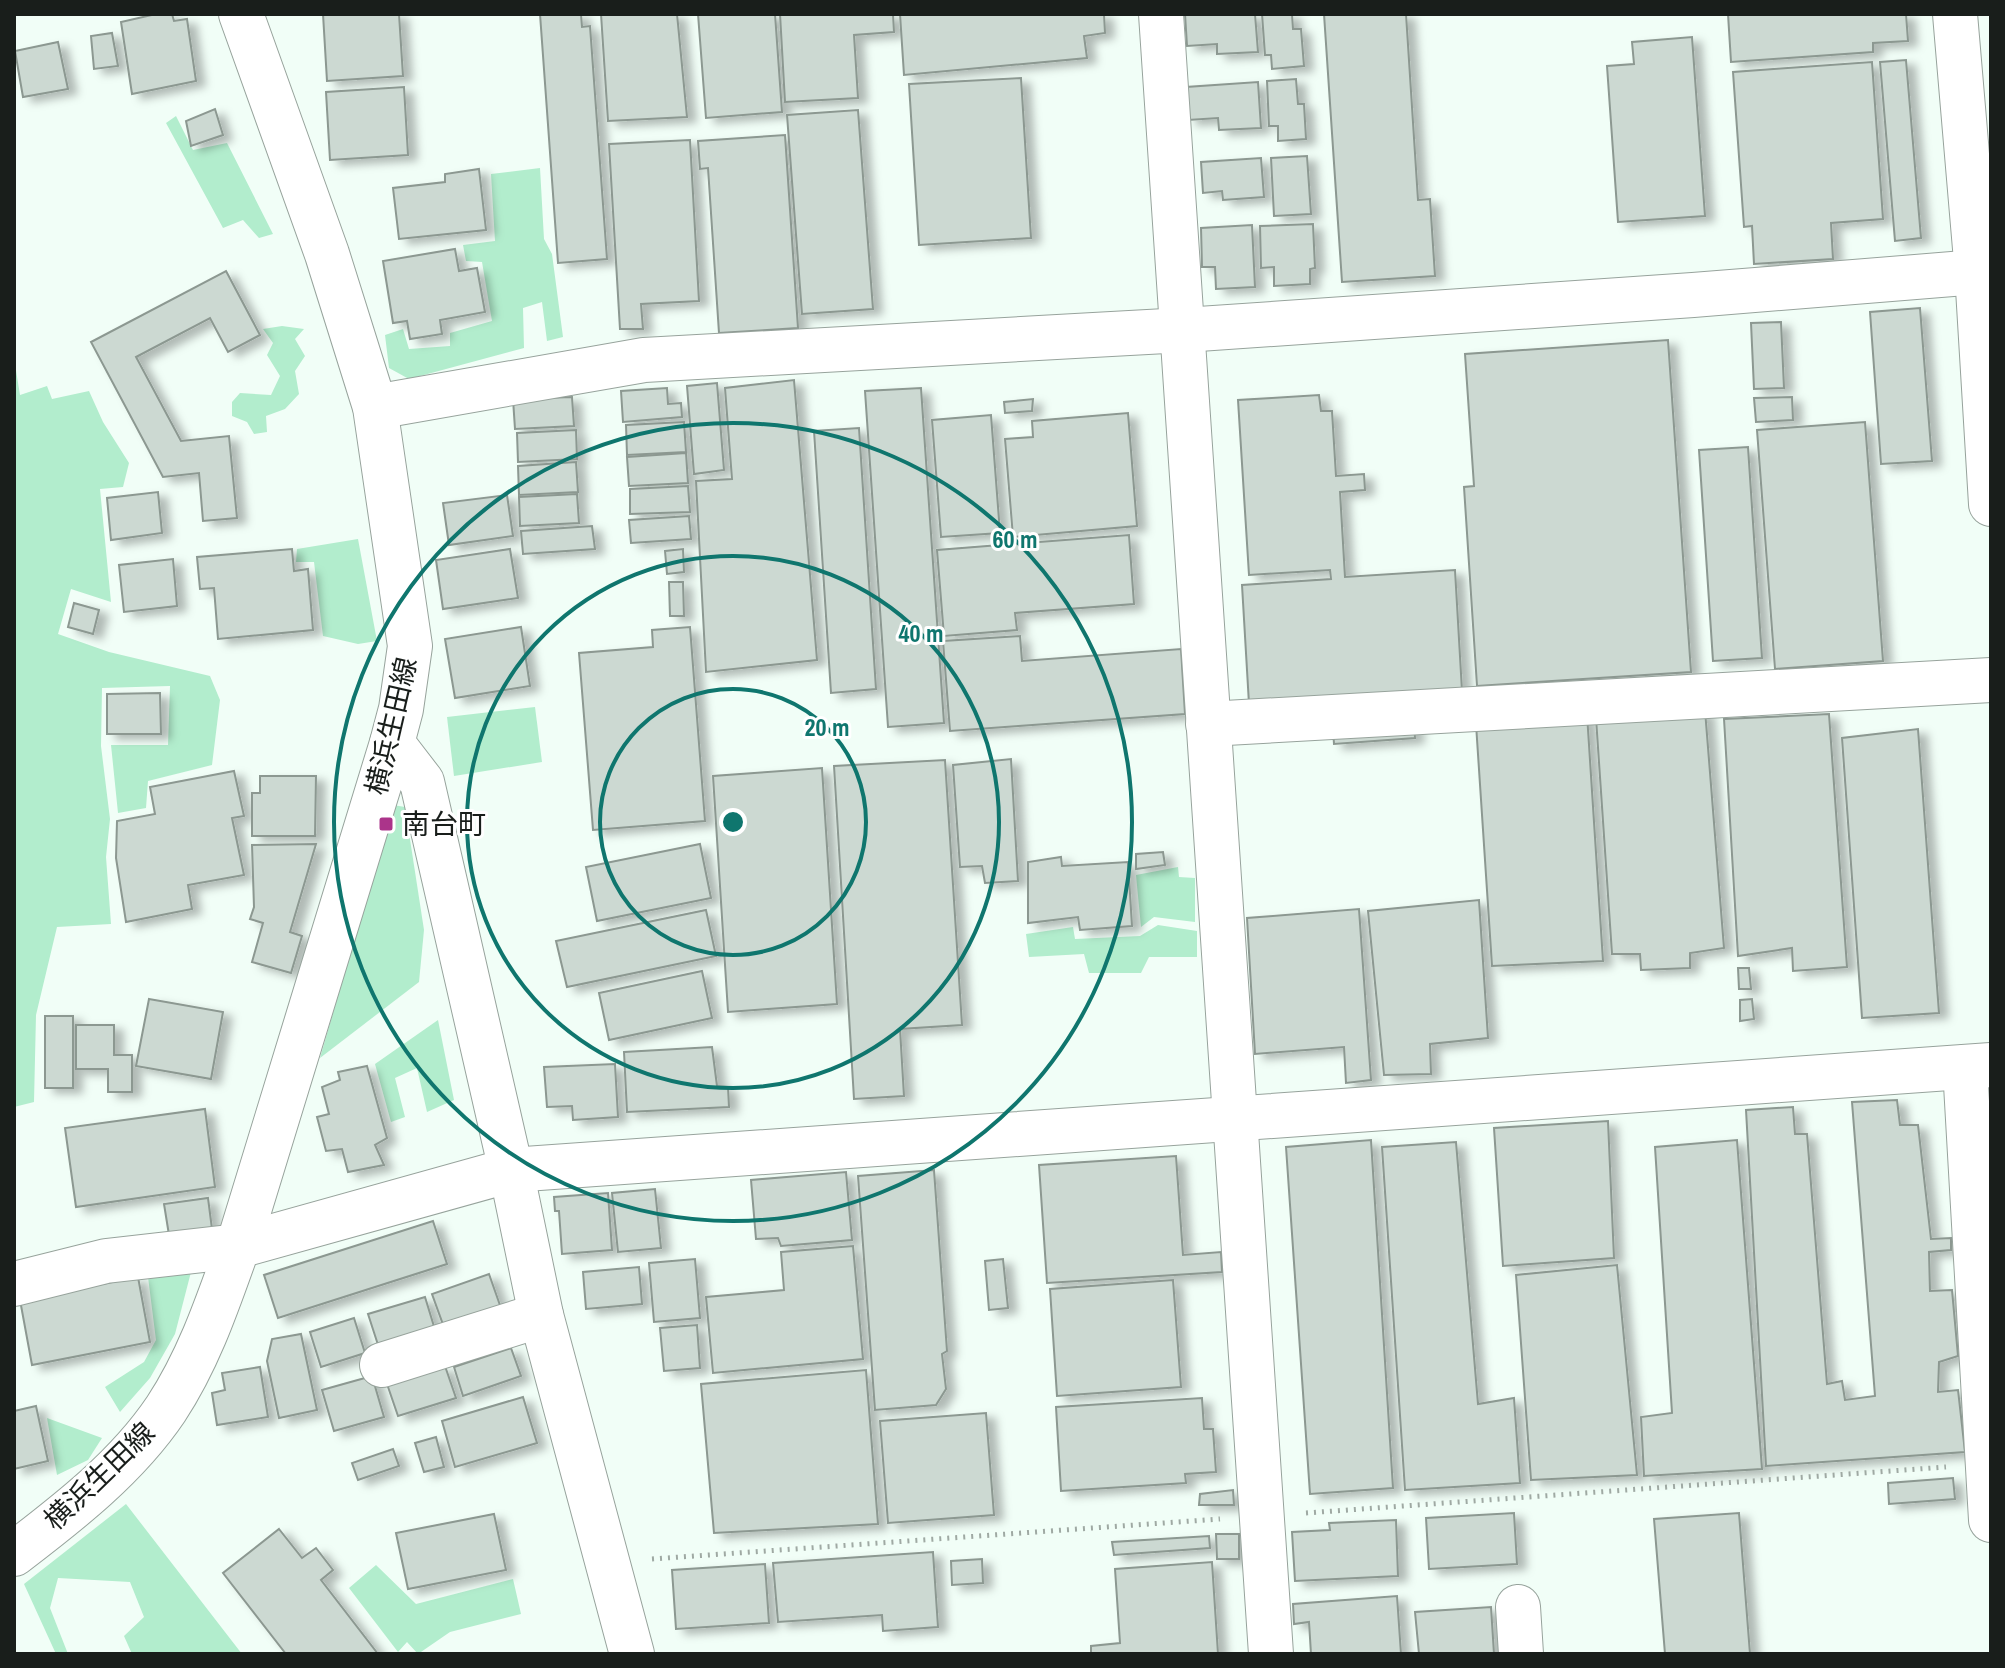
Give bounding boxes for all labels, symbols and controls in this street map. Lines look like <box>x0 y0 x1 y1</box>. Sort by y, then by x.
text: 60 m <box>993 523 1037 555</box>
text: 40 m <box>899 617 943 649</box>
street label: 横浜生田線 <box>357 654 425 798</box>
text: 20 m <box>805 711 849 743</box>
place label: 南台町 <box>402 805 486 843</box>
centre of rings <box>719 808 747 836</box>
marker: 南台町 <box>377 815 395 833</box>
street label: 横浜生田線 <box>35 1414 163 1538</box>

